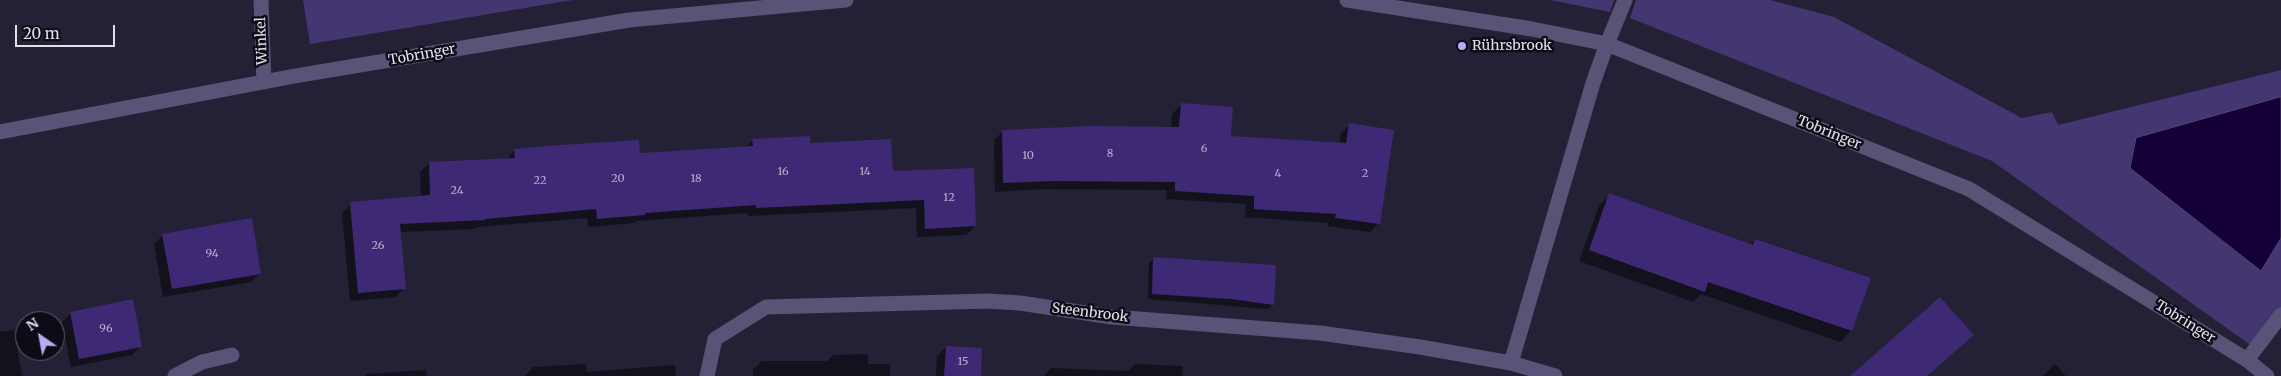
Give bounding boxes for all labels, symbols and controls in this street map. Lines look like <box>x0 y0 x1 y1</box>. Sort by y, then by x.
scale bar <box>18 15 118 47</box>
street label: Winkel <box>253 17 271 65</box>
text: 20 m <box>23 24 60 43</box>
place label: Rührsbrook <box>1472 38 1552 54</box>
marker: Rührsbrook <box>1456 40 1468 52</box>
street label: Tobringer <box>387 41 457 69</box>
street label: Tobringer <box>1794 113 1864 153</box>
house number: 6 <box>1201 142 1207 156</box>
house number: 8 <box>1107 147 1113 161</box>
house number: 10 <box>1022 149 1034 163</box>
house number: 16 <box>777 165 789 179</box>
house number: 14 <box>859 165 871 179</box>
house number: 4 <box>1275 167 1281 181</box>
house number: 2 <box>1362 167 1368 181</box>
house number: 20 <box>611 172 625 186</box>
house number: 18 <box>690 172 702 186</box>
house number: 22 <box>534 174 546 188</box>
house number: 24 <box>451 184 463 198</box>
house number: 12 <box>943 191 955 205</box>
house number: 26 <box>372 239 384 253</box>
house number: 94 <box>205 247 219 261</box>
street label: Tobringer <box>2152 297 2218 347</box>
street label: Steenbrook <box>1051 300 1129 326</box>
north arrow <box>15 311 65 361</box>
text: N <box>23 314 42 335</box>
house number: 96 <box>99 322 113 336</box>
house number: 15 <box>957 355 969 369</box>

